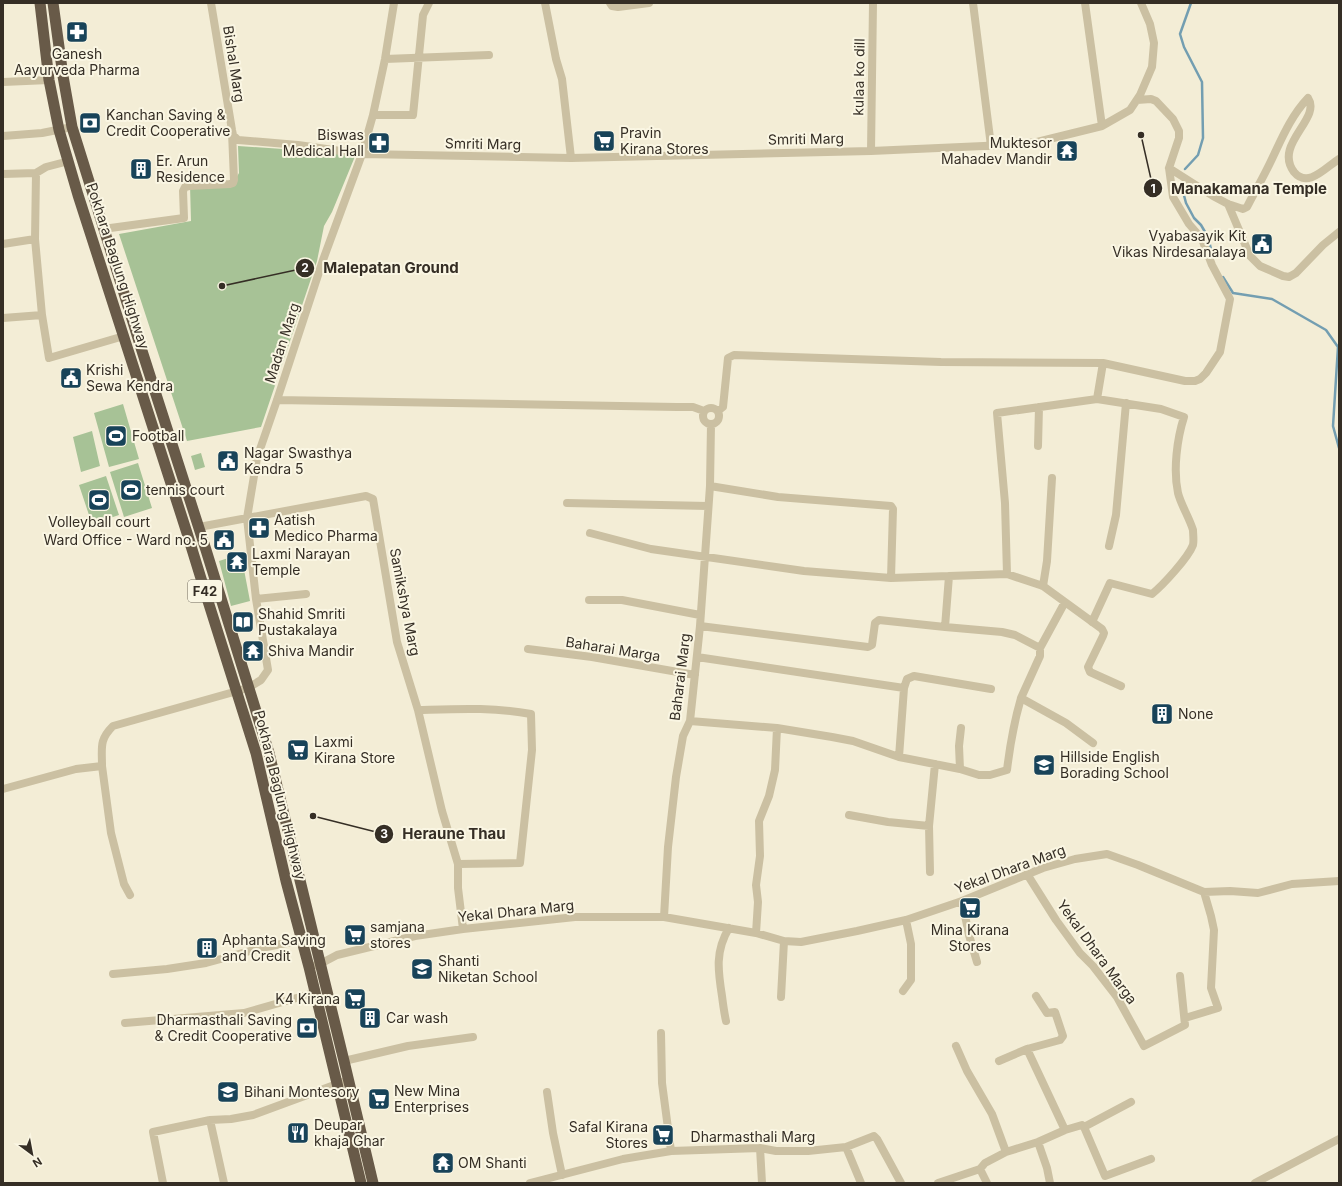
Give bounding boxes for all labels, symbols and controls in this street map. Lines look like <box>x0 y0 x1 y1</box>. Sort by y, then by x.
pharmacy icon: Ganesh Aayurveda Pharma <box>64 19 90 45</box>
street label: Bishal Marg <box>220 24 249 104</box>
street label: kulaa ko dill <box>849 38 868 116</box>
place label: Ganesh Aayurveda Pharma <box>14 45 140 78</box>
place label: Kanchan Saving & Credit Cooperative <box>106 106 231 139</box>
bank icon: Kanchan Saving & Credit Cooperative <box>77 110 103 136</box>
place label: Pravin Kirana Stores <box>620 124 709 157</box>
place label: Biswas Medical Hall <box>283 126 364 159</box>
supermarket icon: Pravin Kirana Stores <box>591 128 617 154</box>
street label: Smriti Marg <box>768 129 844 148</box>
pharmacy icon: Biswas Medical Hall <box>366 130 392 156</box>
street label: Smriti Marg <box>445 134 521 153</box>
place label: Muktesor Mahadev Mandir <box>941 134 1052 167</box>
temple icon: Muktesor Mahadev Mandir <box>1054 138 1080 164</box>
place label: Er. Arun Residence <box>156 152 225 185</box>
building icon: Er. Arun Residence <box>128 156 154 182</box>
callout: Manakamana Temple <box>1143 175 1335 202</box>
text: Manakamana Temple <box>1171 179 1327 198</box>
street label: Pokhara Baglung Highway <box>84 181 153 351</box>
text: 1 <box>1150 181 1156 196</box>
place label: Vyabasayik Kit Vikas Nirdesanalaya <box>1112 227 1246 260</box>
public building icon: Vyabasayik Kit Vikas Nirdesanalaya <box>1249 231 1275 257</box>
callout: Malepatan Ground <box>295 255 466 282</box>
text: Malepatan Ground <box>323 258 459 277</box>
text: 2 <box>301 260 309 275</box>
street label: Madan Marg <box>261 301 302 385</box>
place label: Krishi Sewa Kendra <box>86 361 173 394</box>
public building icon: Krishi Sewa Kendra <box>58 365 84 391</box>
sports icon: Football <box>103 423 129 449</box>
place label: Football <box>132 427 184 444</box>
place label: Nagar Swasthya Kendra 5 <box>244 444 352 477</box>
public building icon: Nagar Swasthya Kendra 5 <box>215 448 241 474</box>
sports icon: tennis court <box>118 477 144 503</box>
place label: tennis court <box>146 481 225 498</box>
sports icon: Volleyball court <box>86 487 112 513</box>
place label: Aatish Medico Pharma <box>274 511 378 544</box>
place label: Volleyball court <box>48 513 150 530</box>
pharmacy icon: Aatish Medico Pharma <box>246 515 272 541</box>
public building icon: Ward Office - Ward no. 5 <box>211 527 237 553</box>
place label: Ward Office - Ward no. 5 <box>43 531 208 548</box>
place label: Laxmi Narayan Temple <box>252 545 350 578</box>
street label: Samikshya Marg <box>387 547 424 657</box>
temple icon: Laxmi Narayan Temple <box>224 549 250 575</box>
road number: F42 <box>188 580 222 602</box>
place label: Shahid Smriti Pustakalaya <box>258 605 345 638</box>
library icon: Shahid Smriti Pustakalaya <box>230 609 256 635</box>
street label: Baharai Marg <box>666 632 693 722</box>
street label: Baharai Marga <box>565 633 662 664</box>
temple icon: Shiva Mandir <box>240 638 266 664</box>
place label: Shiva Mandir <box>268 642 354 659</box>
building icon: None <box>1149 701 1175 727</box>
place label: None <box>1178 705 1213 722</box>
street label: Pokhara Baglung Highway <box>251 708 310 881</box>
place label: Laxmi Kirana Store <box>314 733 395 766</box>
supermarket icon: Laxmi Kirana Store <box>285 737 311 763</box>
place label: Hillside English Borading School <box>1060 748 1169 781</box>
school or university icon: Hillside English Borading School <box>1031 752 1057 778</box>
callout: Heraune Thau <box>374 820 514 847</box>
text: Heraune Thau <box>402 824 506 843</box>
text: 3 <box>380 826 388 841</box>
street label: Yekal Dhara Marg <box>952 841 1068 897</box>
supermarket icon: Mina Kirana Stores <box>957 895 983 921</box>
street label: Yekal Dhara Marg <box>457 896 575 925</box>
street label: Yekal Dhara Marga <box>1054 896 1141 1007</box>
place label: samjana stores <box>370 918 425 951</box>
place label: Mina Kirana Stores <box>931 921 1009 954</box>
supermarket icon: samjana stores <box>342 922 368 948</box>
place label: Aphanta Saving and Credit <box>222 931 326 964</box>
building icon: Aphanta Saving and Credit <box>194 935 220 961</box>
place label: Shanti Niketan School <box>438 952 538 985</box>
school or university icon: Shanti Niketan School <box>409 956 435 982</box>
supermarket icon: K4 Kirana <box>342 986 368 1012</box>
place label: K4 Kirana <box>275 990 340 1007</box>
building icon: Car wash <box>357 1005 383 1031</box>
place label: Car wash <box>386 1009 448 1026</box>
place label: Dharmasthali Saving & Credit Cooperative <box>155 1011 292 1044</box>
bank icon: Dharmasthali Saving & Credit Cooperative <box>294 1015 320 1041</box>
school or university icon: Bihani Montesory <box>215 1079 241 1105</box>
place label: New Mina Enterprises <box>394 1082 469 1115</box>
place label: Bihani Montesory <box>244 1083 359 1100</box>
supermarket icon: New Mina Enterprises <box>366 1086 392 1112</box>
place label: Deupar khaja Ghar <box>314 1116 385 1149</box>
place label: Safal Kirana Stores <box>569 1118 648 1151</box>
restaurant icon: Deupar khaja Ghar <box>285 1120 311 1146</box>
supermarket icon: Safal Kirana Stores <box>650 1122 676 1148</box>
street label: Dharmasthali Marg <box>691 1128 815 1145</box>
north arrow <box>12 1134 52 1174</box>
temple icon: OM Shanti <box>430 1150 456 1176</box>
text: N <box>30 1154 45 1171</box>
place label: OM Shanti <box>458 1154 527 1171</box>

